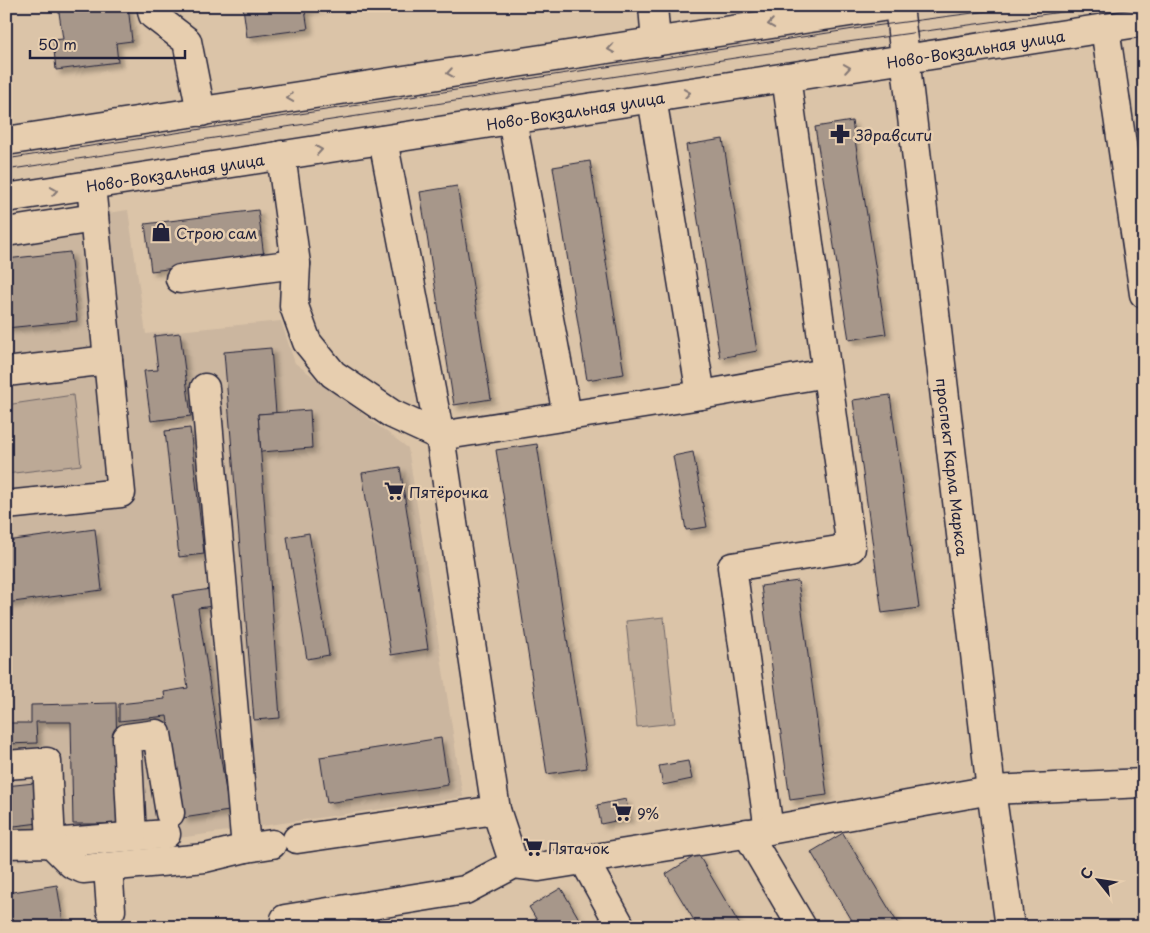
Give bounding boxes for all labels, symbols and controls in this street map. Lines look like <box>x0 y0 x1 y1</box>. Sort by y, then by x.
one-way arrow <box>767 19 776 29</box>
street label: Ново-Вокзальная улица <box>885 23 1067 73</box>
scale bar <box>30 28 185 60</box>
text: 50 m <box>38 32 77 55</box>
one-way arrow <box>607 43 615 54</box>
one-way arrow <box>844 63 852 74</box>
one-way arrow <box>446 68 455 78</box>
street label: Ново-Вокзальная улица <box>484 85 667 135</box>
one-way arrow <box>683 88 691 98</box>
one-way arrow <box>285 92 293 103</box>
pharmacy icon: Здравсити <box>829 123 851 145</box>
place label: Здравсити <box>854 123 932 146</box>
one-way arrow <box>314 145 323 155</box>
street label: Ново-Вокзальная улица <box>84 147 266 197</box>
one-way arrow <box>50 186 59 196</box>
shop icon: Строю сам <box>150 221 172 243</box>
place label: Строю сам <box>176 221 258 244</box>
street label: проспект Карла Маркса <box>931 377 975 558</box>
supermarket icon: Пятёрочка <box>383 480 405 502</box>
place label: Пятёрочка <box>409 480 489 503</box>
supermarket icon: 9% <box>611 801 633 823</box>
place label: 9% <box>637 801 659 824</box>
supermarket icon: Пятачок <box>522 836 544 858</box>
place label: Пятачок <box>548 836 609 859</box>
north arrow <box>1072 856 1122 906</box>
text: С <box>1075 863 1098 883</box>

